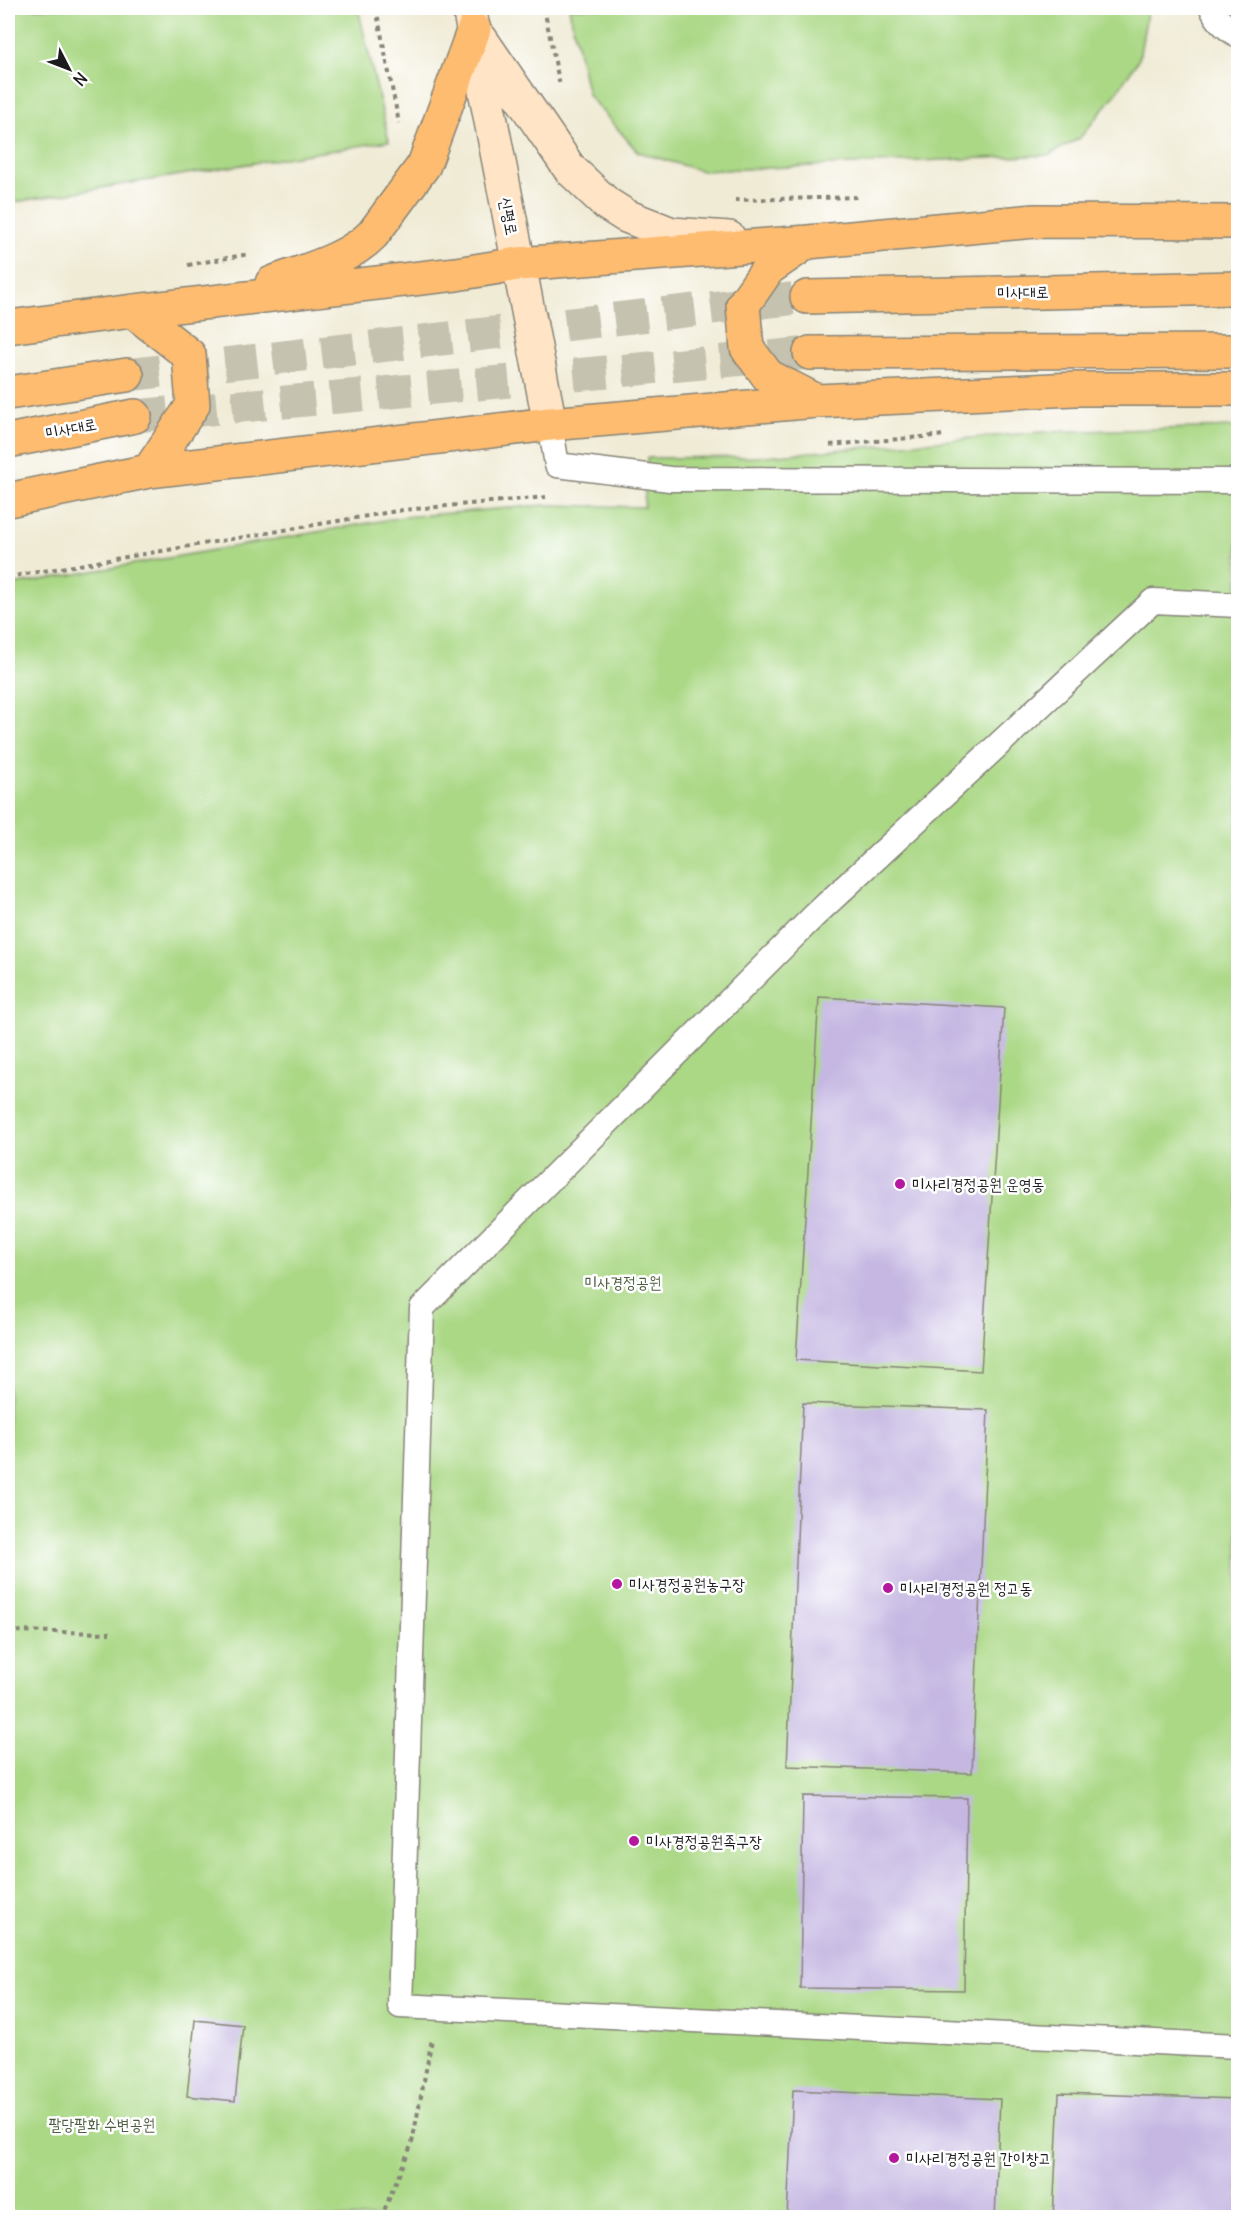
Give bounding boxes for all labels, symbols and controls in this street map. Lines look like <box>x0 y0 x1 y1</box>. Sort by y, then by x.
north arrow <box>39 39 99 99</box>
text: N <box>69 68 91 90</box>
street label: 신평로 <box>495 195 523 237</box>
street label: 미사대로 <box>997 282 1049 302</box>
street label: 미사대로 <box>44 413 98 443</box>
place label: 미사리경정공원 운영동 <box>912 1174 1045 1194</box>
marker: 미사리경정공원 운영동 <box>893 1177 907 1191</box>
park label: 미사경정공원 <box>584 1272 662 1292</box>
place label: 미사경정공원농구장 <box>629 1574 745 1594</box>
marker: 미사경정공원농구장 <box>610 1577 624 1591</box>
place label: 미사리경정공원 정고동 <box>900 1578 1033 1598</box>
marker: 미사리경정공원 정고동 <box>881 1581 895 1595</box>
place label: 미사경정공원족구장 <box>646 1831 762 1851</box>
marker: 미사경정공원족구장 <box>627 1834 641 1848</box>
park label: 팔당팔화 수변공원 <box>49 2114 155 2134</box>
place label: 미사리경정공원 간이창고 <box>906 2148 1051 2168</box>
marker: 미사리경정공원 간이창고 <box>887 2151 901 2165</box>

